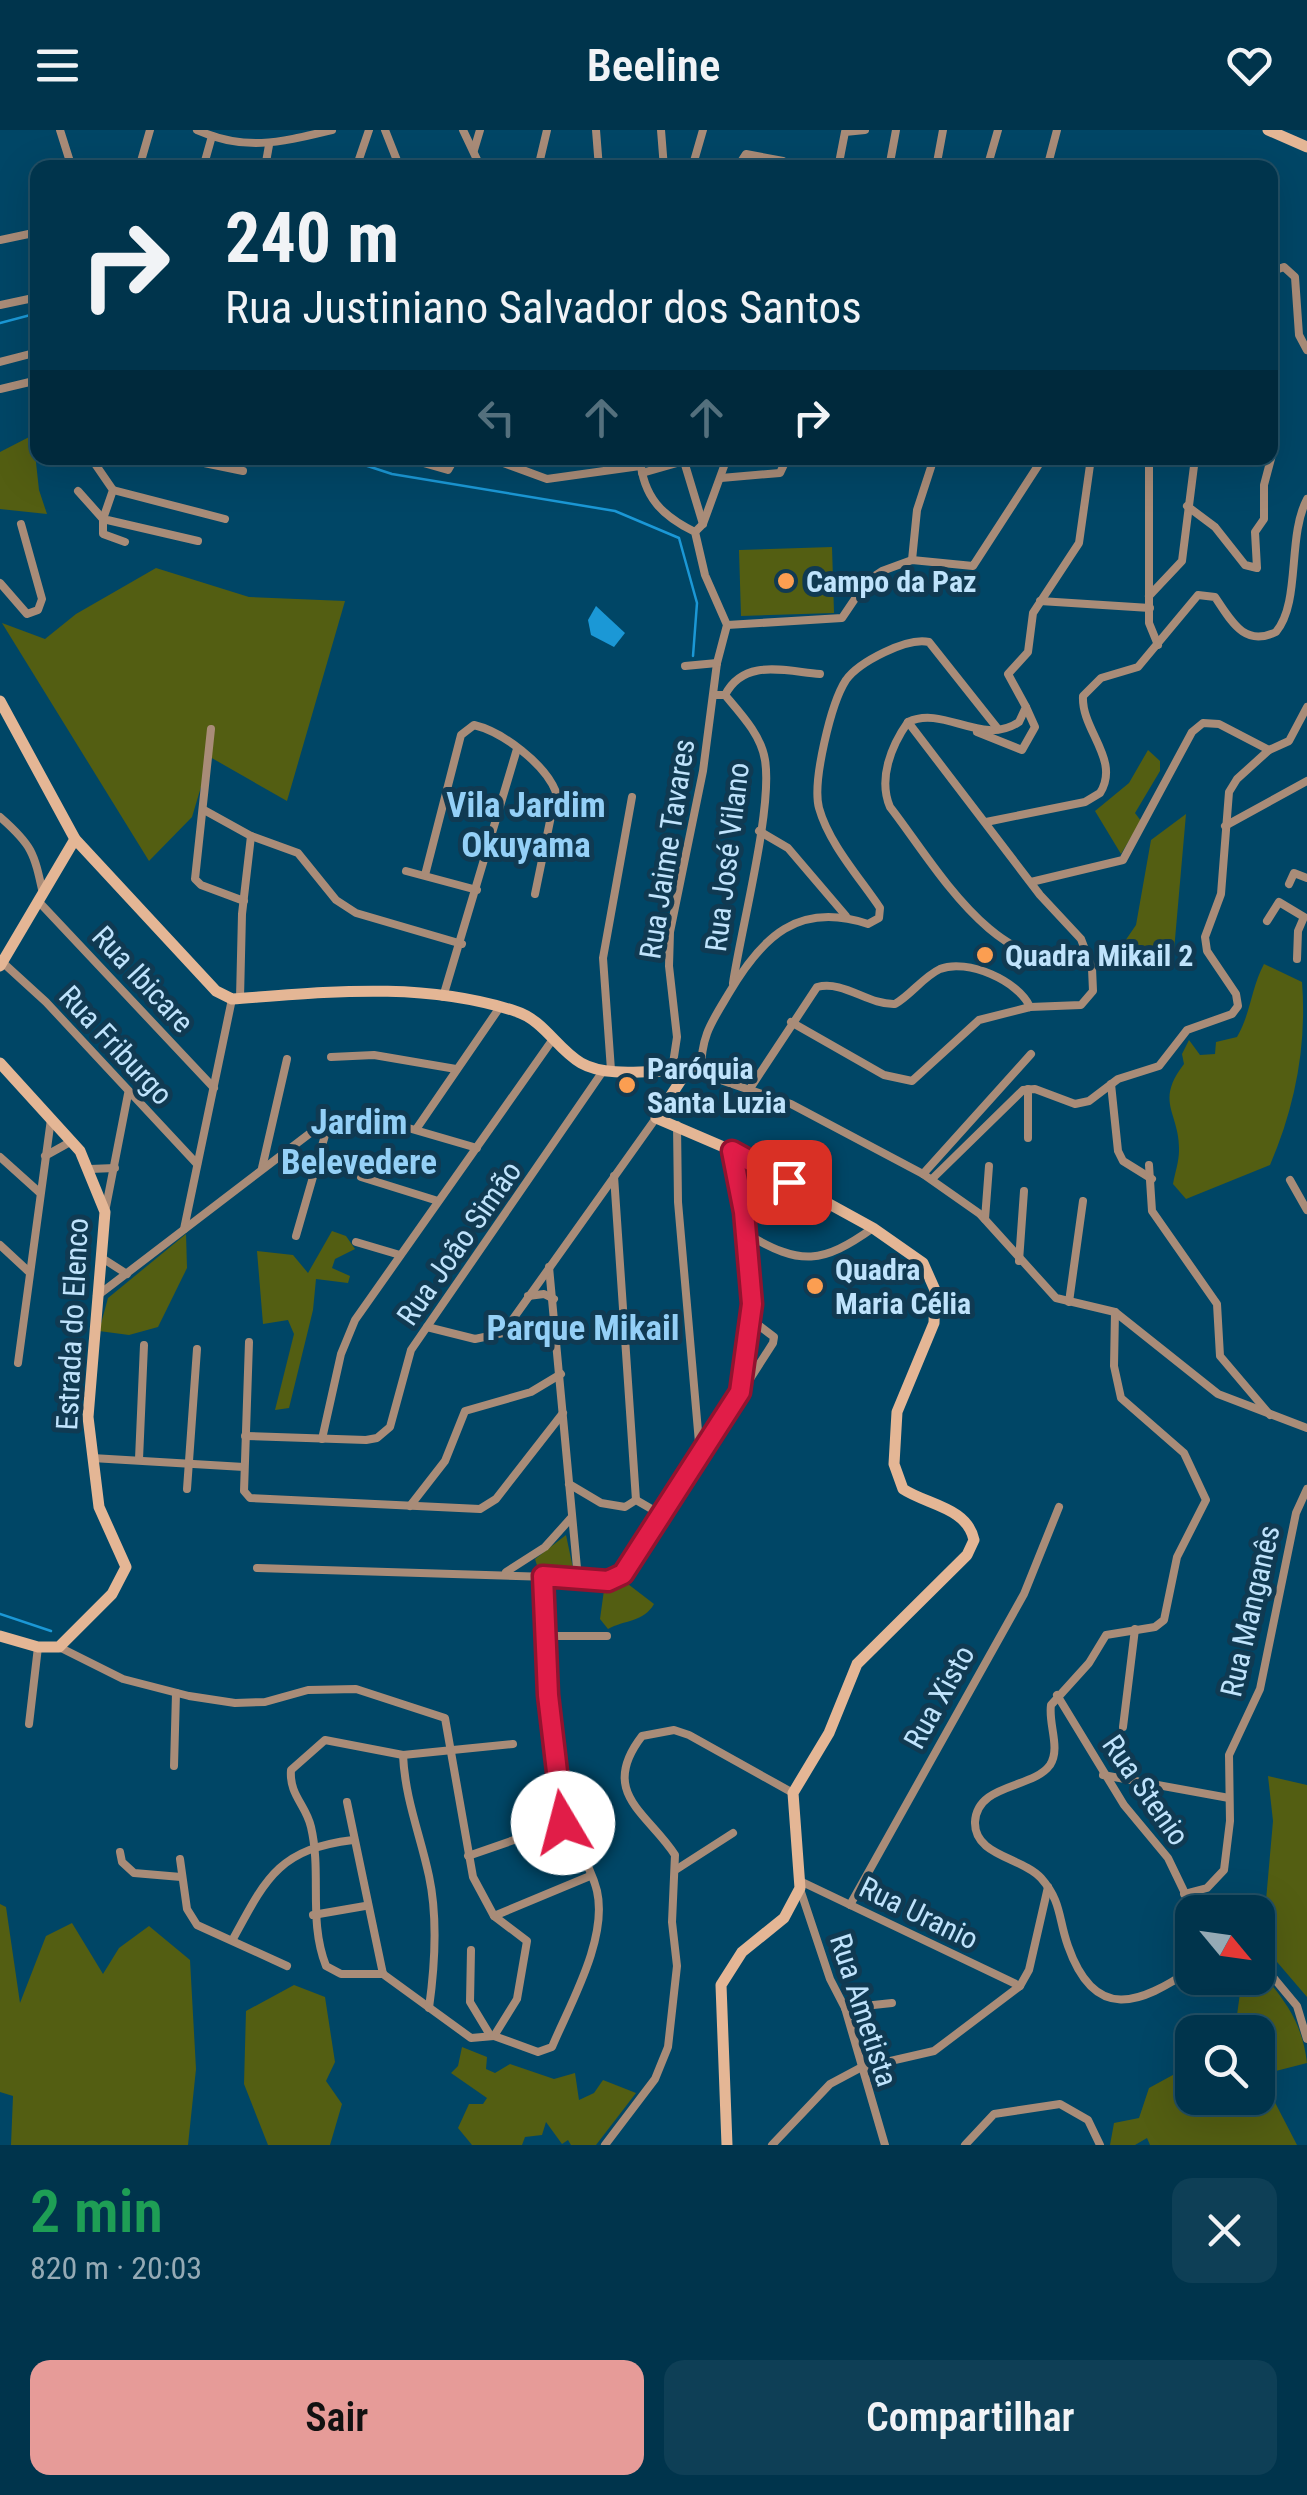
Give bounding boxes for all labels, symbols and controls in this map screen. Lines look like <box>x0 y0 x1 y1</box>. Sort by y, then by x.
icon: menu <box>30 38 85 93</box>
icon: heart <box>1222 38 1277 93</box>
text: Beeline <box>587 39 720 92</box>
text: 240 m <box>225 197 399 279</box>
icon: right <box>60 200 190 330</box>
text: Rua Justiniano Salvador dos Santos <box>225 281 862 334</box>
icon: left <box>469 390 524 445</box>
icon: ahead <box>574 390 629 445</box>
icon: ahead <box>679 390 734 445</box>
icon: right <box>784 390 839 445</box>
place label: Campo da Paz <box>806 564 977 599</box>
marker: Campo da Paz <box>775 570 797 592</box>
street label: Rua Jaime Tavares <box>632 737 702 961</box>
street label: Rua José Vilano <box>698 760 756 954</box>
district label: Vila Jardim Okuyama <box>446 785 606 866</box>
street label: Rua Ibicare <box>85 919 201 1039</box>
place label: Quadra Mikail 2 <box>1005 938 1193 973</box>
marker: Quadra Mikail 2 <box>974 944 996 966</box>
street label: Rua Friburgo <box>52 978 180 1112</box>
place label: Paróquia Santa Luzia <box>647 1051 786 1120</box>
marker: Paróquia Santa Luzia <box>616 1074 638 1096</box>
district label: Jardim Belevedere <box>281 1102 437 1183</box>
pin <box>747 1140 832 1225</box>
street label: Rua João Simão <box>390 1154 528 1332</box>
icon: arrive <box>762 1155 817 1210</box>
street label: Estrada do Elenco <box>49 1217 95 1431</box>
place label: Quadra Maria Célia <box>835 1252 971 1321</box>
marker: Quadra Maria Célia <box>804 1275 826 1297</box>
district label: Parque Mikail <box>486 1308 680 1349</box>
street label: Rua Manganês <box>1213 1522 1287 1700</box>
street label: Rua Xisto <box>896 1639 982 1755</box>
street label: Rua Stenio <box>1095 1728 1197 1852</box>
position arrow <box>511 1771 615 1875</box>
street label: Rua Uranio <box>854 1869 984 1957</box>
north arrow <box>1175 1895 1275 1995</box>
map controls <box>1175 1895 1275 2115</box>
street label: Rua Ametista <box>823 1929 905 2091</box>
button: search <box>1175 2015 1275 2115</box>
text: 2 min <box>30 2176 163 2247</box>
button: close <box>1172 2178 1277 2283</box>
text: 820 m · 20:03 <box>30 2249 202 2287</box>
button: Sair <box>30 2360 644 2475</box>
button: Compartilhar <box>664 2360 1277 2475</box>

